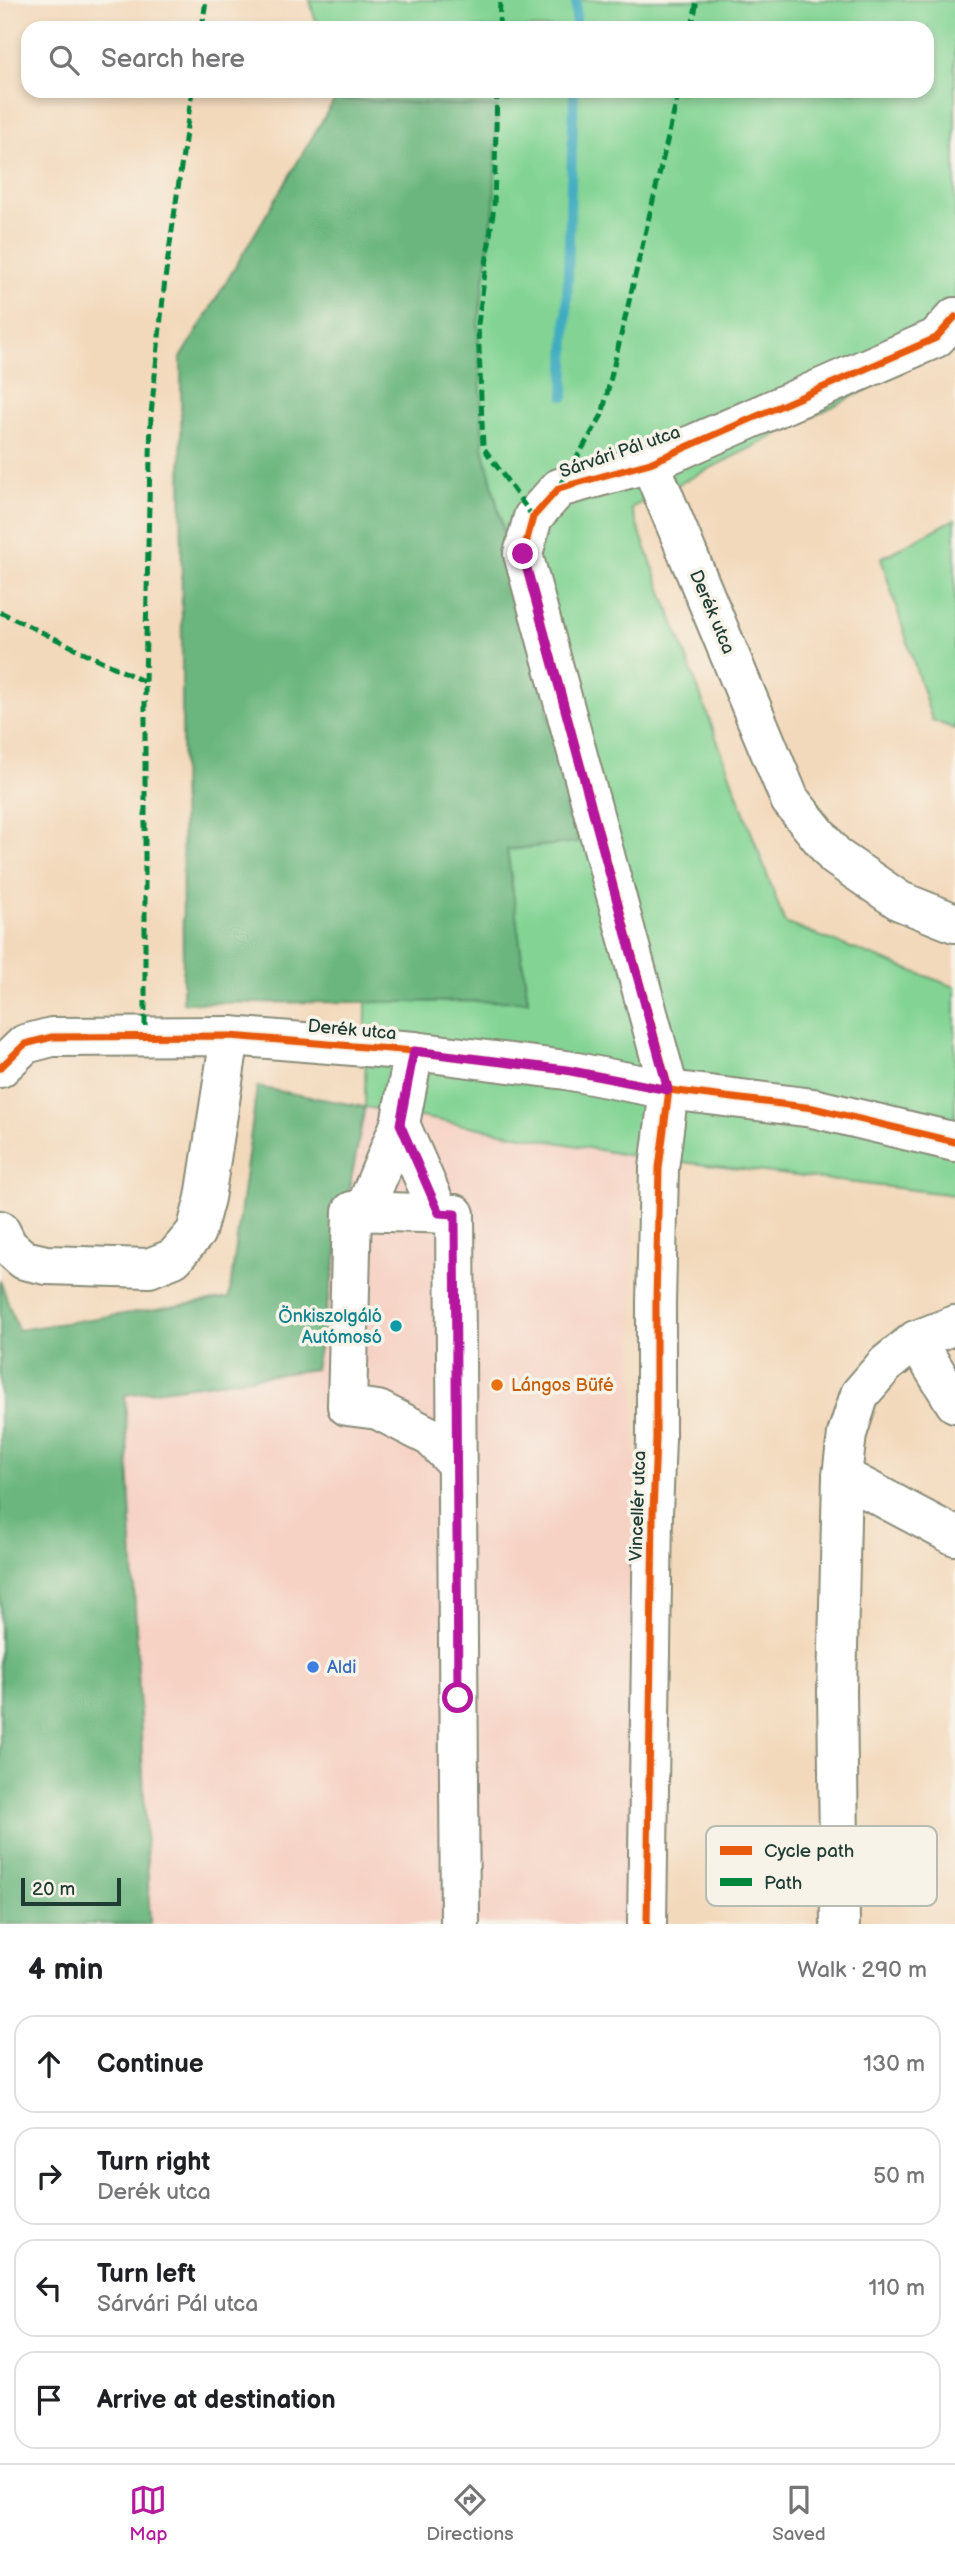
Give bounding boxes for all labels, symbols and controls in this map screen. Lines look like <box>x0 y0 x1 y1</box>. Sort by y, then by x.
search box <box>21 21 934 98</box>
icon: search <box>45 41 83 79</box>
text: Search here <box>101 44 245 75</box>
street label: Sárvári Pál utca <box>557 422 683 482</box>
route end <box>507 538 538 569</box>
street label: Derék utca <box>685 567 739 657</box>
street label: Derék utca <box>307 1016 397 1044</box>
place label: Önkiszolgáló Autómosó <box>278 1305 382 1348</box>
marker: Önkiszolgáló Autómosó <box>388 1318 404 1334</box>
place label: Lángos Büfé <box>511 1375 614 1396</box>
marker: Lángos Büfé <box>489 1377 505 1393</box>
street label: Vincellér utca <box>626 1450 650 1562</box>
place label: Aldi <box>327 1657 356 1678</box>
marker: Aldi <box>305 1659 321 1675</box>
route start <box>442 1682 473 1713</box>
legend <box>706 1826 937 1906</box>
text: Cycle path <box>764 1840 854 1863</box>
text: Path <box>764 1872 802 1895</box>
scale bar <box>21 1875 121 1907</box>
text: 20 m <box>32 1878 75 1901</box>
text: 4 min <box>28 1952 103 1988</box>
text: Walk · 290 m <box>797 1956 927 1984</box>
icon: ahead <box>30 2045 68 2083</box>
text: Continue <box>97 2049 204 2080</box>
text: 130 m <box>863 2050 925 2078</box>
text: Turn right <box>97 2147 210 2178</box>
icon: right <box>30 2157 68 2195</box>
text: 50 m <box>873 2162 925 2190</box>
text: Derék utca <box>97 2178 211 2206</box>
text: Turn left <box>97 2259 196 2290</box>
icon: left <box>30 2269 68 2307</box>
text: 110 m <box>868 2274 925 2302</box>
text: Sárvári Pál utca <box>97 2290 258 2318</box>
icon: arrive <box>30 2381 68 2419</box>
text: Arrive at destination <box>97 2385 336 2416</box>
tab: Map <box>129 2481 168 2546</box>
tab: Directions <box>426 2481 514 2546</box>
tab: Saved <box>772 2481 826 2546</box>

